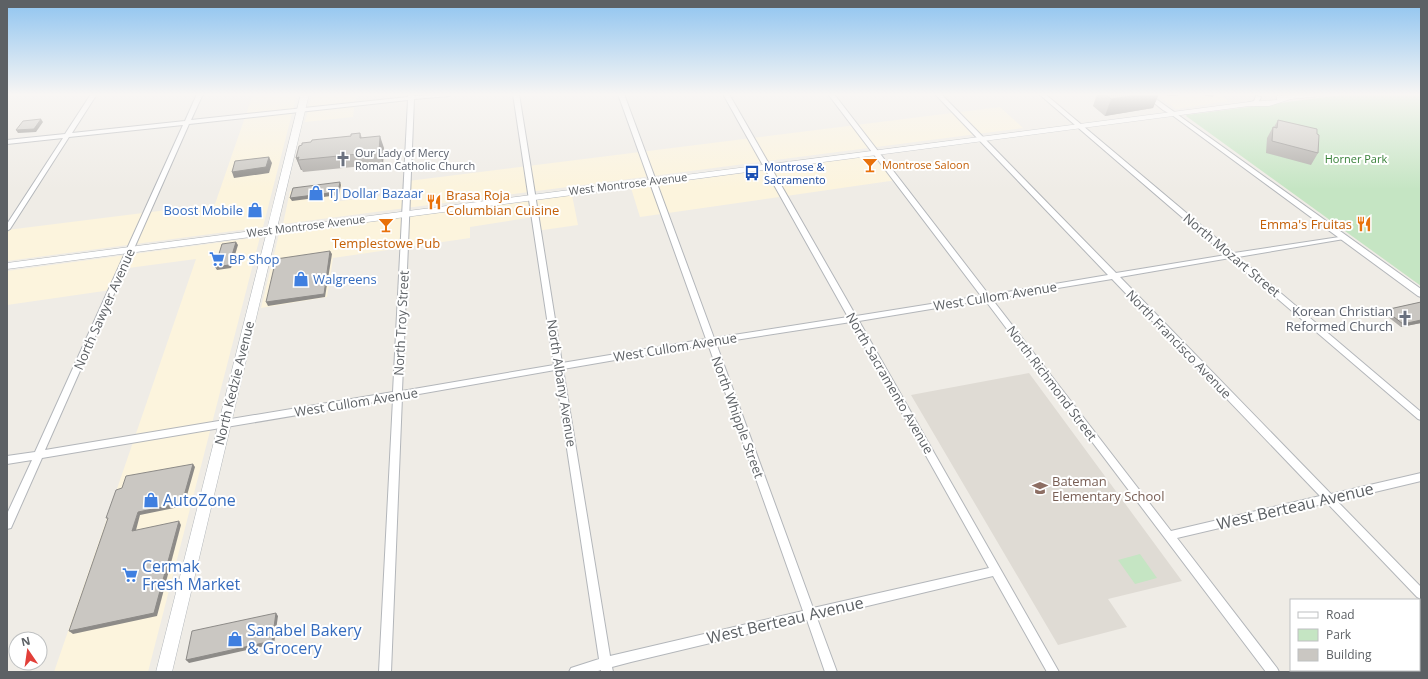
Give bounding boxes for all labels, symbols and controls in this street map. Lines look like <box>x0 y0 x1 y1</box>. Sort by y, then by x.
place label: Our Lady of Mercy Roman Catholic Church <box>355 145 475 173</box>
church icon: Our Lady of Mercy Roman Catholic Church <box>334 150 352 168</box>
park label: Horner Park <box>1325 151 1387 166</box>
bar icon: Montrose Saloon <box>861 156 879 174</box>
place label: Montrose Saloon <box>882 157 969 172</box>
place label: Montrose & Sacramento <box>764 159 826 187</box>
bus stop icon: Montrose & Sacramento <box>743 164 761 182</box>
street label: West Montrose Avenue <box>568 169 688 198</box>
shop icon: TJ Dollar Bazaar <box>307 184 325 202</box>
place label: TJ Dollar Bazaar <box>328 184 424 202</box>
place label: Brasa Roja Columbian Cuisine <box>446 186 559 219</box>
restaurant icon: Brasa Roja Columbian Cuisine <box>425 193 443 211</box>
place label: Boost Mobile <box>163 201 243 219</box>
shop icon: Boost Mobile <box>246 201 264 219</box>
street label: North Mozart Street <box>1180 209 1285 301</box>
street label: West Montrose Avenue <box>246 211 366 240</box>
place label: Emma's Fruitas <box>1260 215 1352 233</box>
restaurant icon: Emma's Fruitas <box>1355 215 1373 233</box>
bar icon: Templestowe Pub <box>377 216 395 234</box>
place label: Templestowe Pub <box>332 234 440 252</box>
street label: North Sawyer Avenue <box>69 245 139 373</box>
supermarket icon: BP Shop <box>208 250 226 268</box>
place label: BP Shop <box>229 250 280 268</box>
shop icon: Walgreens <box>292 270 310 288</box>
place label: Walgreens <box>313 270 377 288</box>
street label: North Troy Street <box>389 270 413 376</box>
street label: West Cullom Avenue <box>932 277 1058 315</box>
street label: North Francisco Avenue <box>1122 286 1236 402</box>
place label: Korean Christian Reformed Church <box>1286 302 1393 335</box>
street label: North Sacramento Avenue <box>842 309 938 457</box>
church icon: Korean Christian Reformed Church <box>1396 309 1414 327</box>
street label: North Albany Avenue <box>543 318 581 448</box>
street label: North Kedzie Avenue <box>210 319 258 447</box>
street label: North Richmond Street <box>1003 322 1101 445</box>
street label: West Cullom Avenue <box>612 328 738 366</box>
street label: North Whipple Street <box>708 354 769 481</box>
street label: West Cullom Avenue <box>293 383 419 421</box>
place label: Bateman Elementary School <box>1052 472 1164 505</box>
street label: West Berteau Avenue <box>1214 477 1376 535</box>
school or university icon: Bateman Elementary School <box>1031 479 1049 497</box>
place label: AutoZone <box>163 489 236 511</box>
shop icon: AutoZone <box>142 491 160 509</box>
place label: Cermak Fresh Market <box>142 555 241 595</box>
supermarket icon: Cermak Fresh Market <box>121 566 139 584</box>
street label: West Berteau Avenue <box>704 591 866 649</box>
legend <box>1290 599 1420 671</box>
text: Road <box>1326 606 1355 623</box>
place label: Sanabel Bakery & Grocery <box>247 619 362 659</box>
text: Park <box>1326 626 1352 643</box>
shop icon: Sanabel Bakery & Grocery <box>226 630 244 648</box>
north arrow <box>8 631 48 671</box>
text: N <box>20 632 32 649</box>
text: Building <box>1326 646 1372 663</box>

